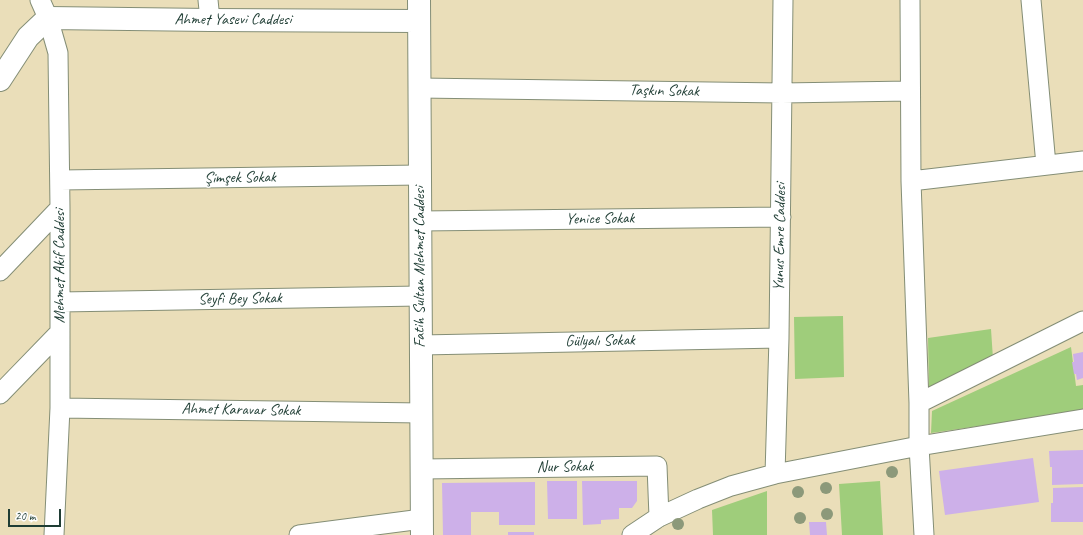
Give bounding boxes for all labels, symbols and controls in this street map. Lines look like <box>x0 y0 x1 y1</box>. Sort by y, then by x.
street label: Ahmet Yasevi Caddesi <box>174 10 292 30</box>
street label: Taşkın Sokak <box>629 81 699 101</box>
street label: Şimşek Sokak <box>204 168 276 188</box>
street label: Yunus Emre Caddesi <box>769 183 791 291</box>
street label: Fatih Sultan Mehmet Caddesi <box>410 186 430 348</box>
street label: Mehmet Akif Caddesi <box>50 209 70 323</box>
street label: Yenice Sokak <box>566 209 634 229</box>
street label: Seyfi Bey Sokak <box>198 289 282 309</box>
street label: Gülyalı Sokak <box>565 331 635 351</box>
street label: Ahmet Karavar Sokak <box>181 399 301 421</box>
street label: Nur Sokak <box>537 457 593 477</box>
scale bar <box>10 501 63 527</box>
text: 20 m <box>15 508 35 524</box>

